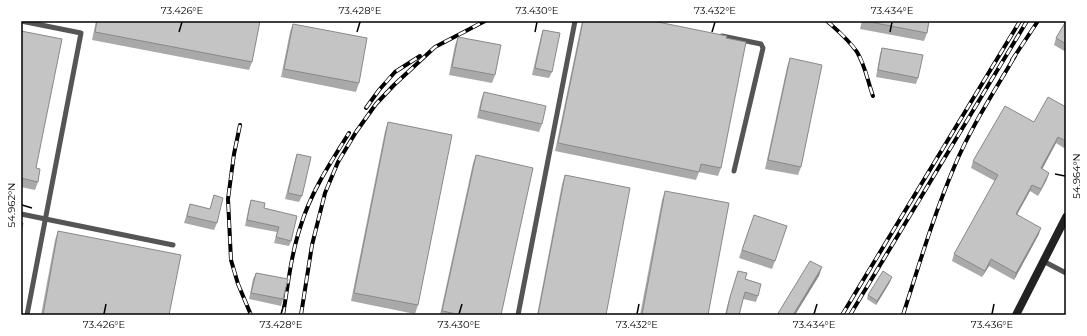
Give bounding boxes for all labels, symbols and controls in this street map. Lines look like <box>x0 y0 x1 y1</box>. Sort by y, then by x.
text: 73.426°E <box>161 4 204 17</box>
text: 73.428°E <box>339 4 382 17</box>
text: 73.430°E <box>515 4 559 17</box>
text: 73.432°E <box>694 4 736 17</box>
text: 73.434°E <box>871 4 914 17</box>
text: 54.964°N <box>1070 153 1083 199</box>
text: 54.962°N <box>5 183 18 227</box>
text: 73.426°E <box>83 318 126 331</box>
text: 73.428°E <box>260 318 303 331</box>
text: 73.430°E <box>437 318 481 331</box>
text: 73.432°E <box>616 318 658 331</box>
text: 73.434°E <box>793 318 836 331</box>
text: 73.436°E <box>971 318 1013 331</box>

